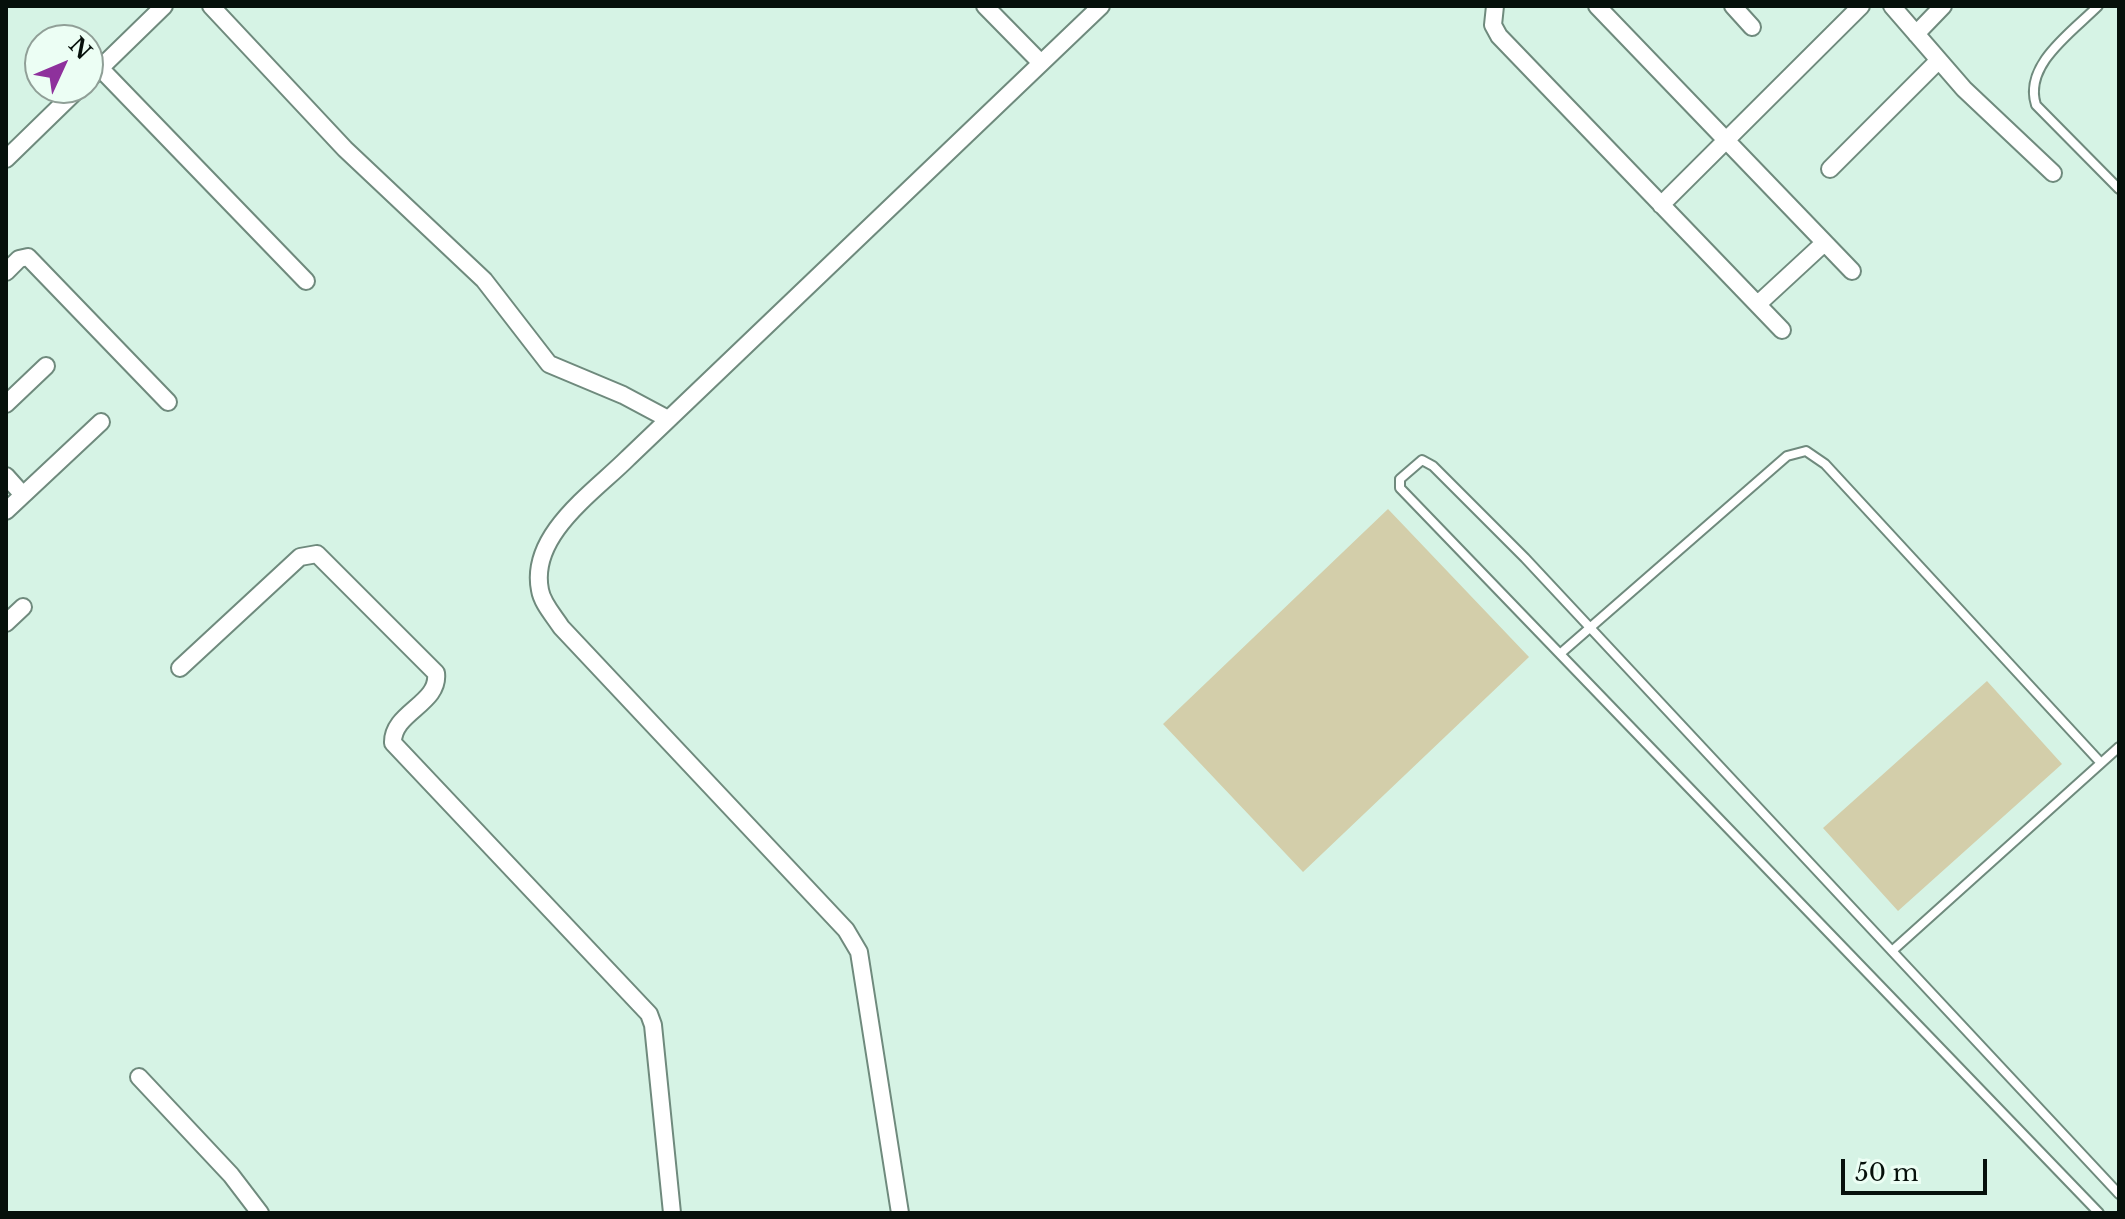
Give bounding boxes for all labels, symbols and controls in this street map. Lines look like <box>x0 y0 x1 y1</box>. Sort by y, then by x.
north arrow <box>24 24 104 104</box>
text: N <box>63 32 97 65</box>
scale bar <box>1845 1143 1991 1193</box>
text: 50 m <box>1855 1158 1918 1187</box>

